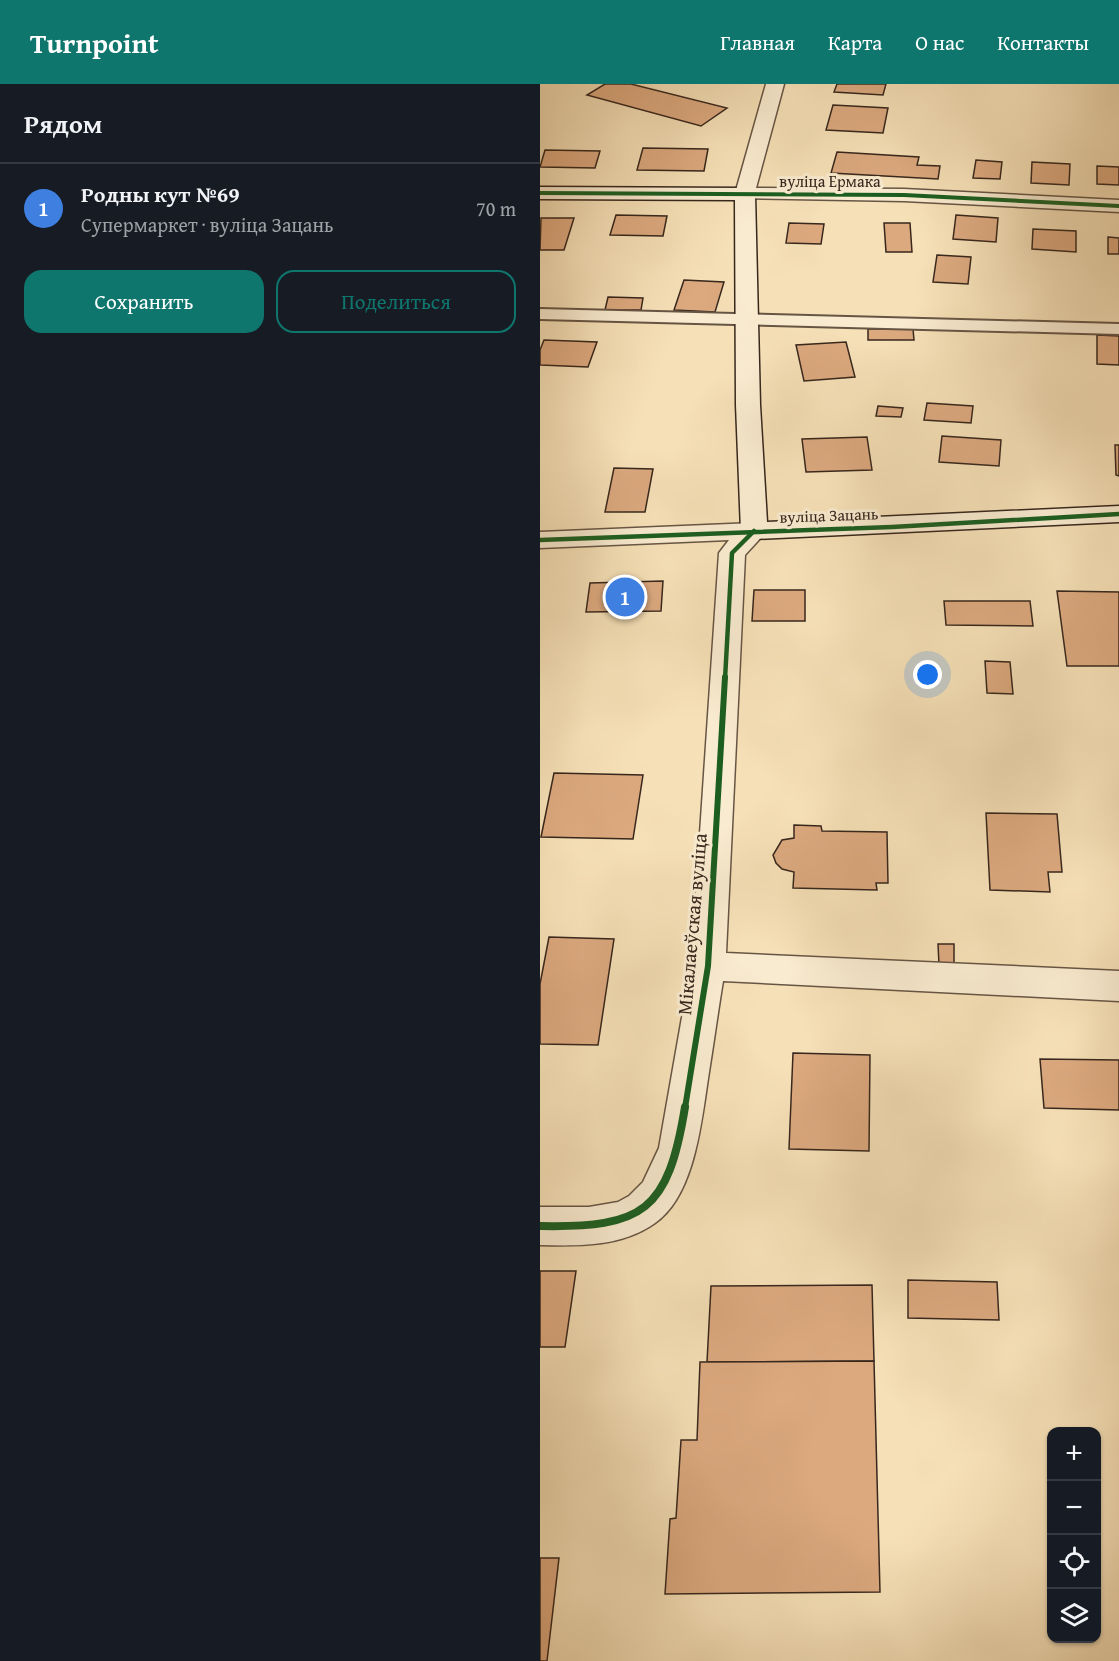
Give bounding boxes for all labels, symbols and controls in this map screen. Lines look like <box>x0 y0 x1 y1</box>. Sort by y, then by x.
text: Turnpoint <box>30 22 159 63</box>
text: Главная <box>720 27 795 58</box>
text: Карта <box>828 27 882 58</box>
text: О нас <box>915 27 964 58</box>
text: Контакты <box>997 27 1089 58</box>
text: Рядом <box>24 104 102 143</box>
street label: вуліца Ермака <box>779 169 881 193</box>
text: Родны кут №69 <box>81 178 240 210</box>
text: 1 <box>38 194 49 223</box>
text: 70 m <box>476 194 516 223</box>
text: Супермаркет · вуліца Зацань <box>81 210 333 239</box>
button: Сохранить <box>24 270 264 333</box>
button: Поделиться <box>276 270 516 333</box>
street label: вуліца Зацань <box>779 501 879 529</box>
pin: 1 <box>606 574 644 620</box>
your location <box>913 660 942 689</box>
street label: Мікалаеўская вуліца <box>669 831 714 1016</box>
map controls <box>1047 1427 1101 1643</box>
button: + <box>1047 1427 1101 1481</box>
button: − <box>1047 1481 1101 1535</box>
button: locate <box>1047 1535 1101 1589</box>
button: layers <box>1047 1589 1101 1643</box>

